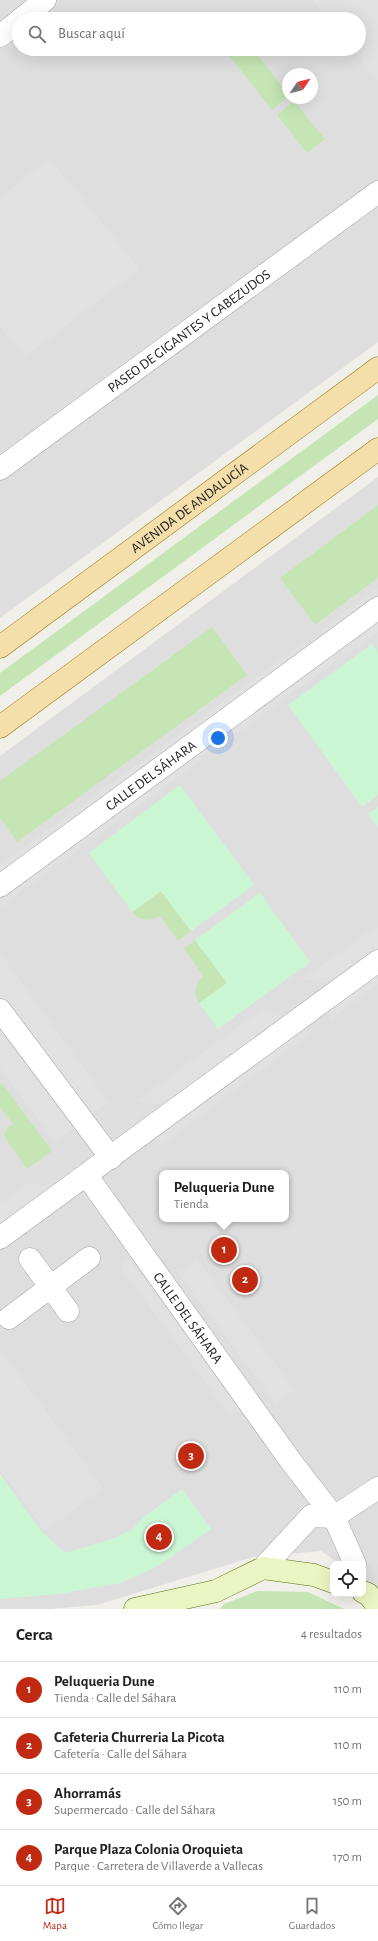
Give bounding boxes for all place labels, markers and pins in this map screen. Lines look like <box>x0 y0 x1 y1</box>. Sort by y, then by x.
pin: 1 <box>211 1235 237 1265</box>
pin: 2 <box>232 1265 258 1295</box>
pin: 3 <box>178 1441 204 1471</box>
pin: 4 <box>146 1522 172 1552</box>

